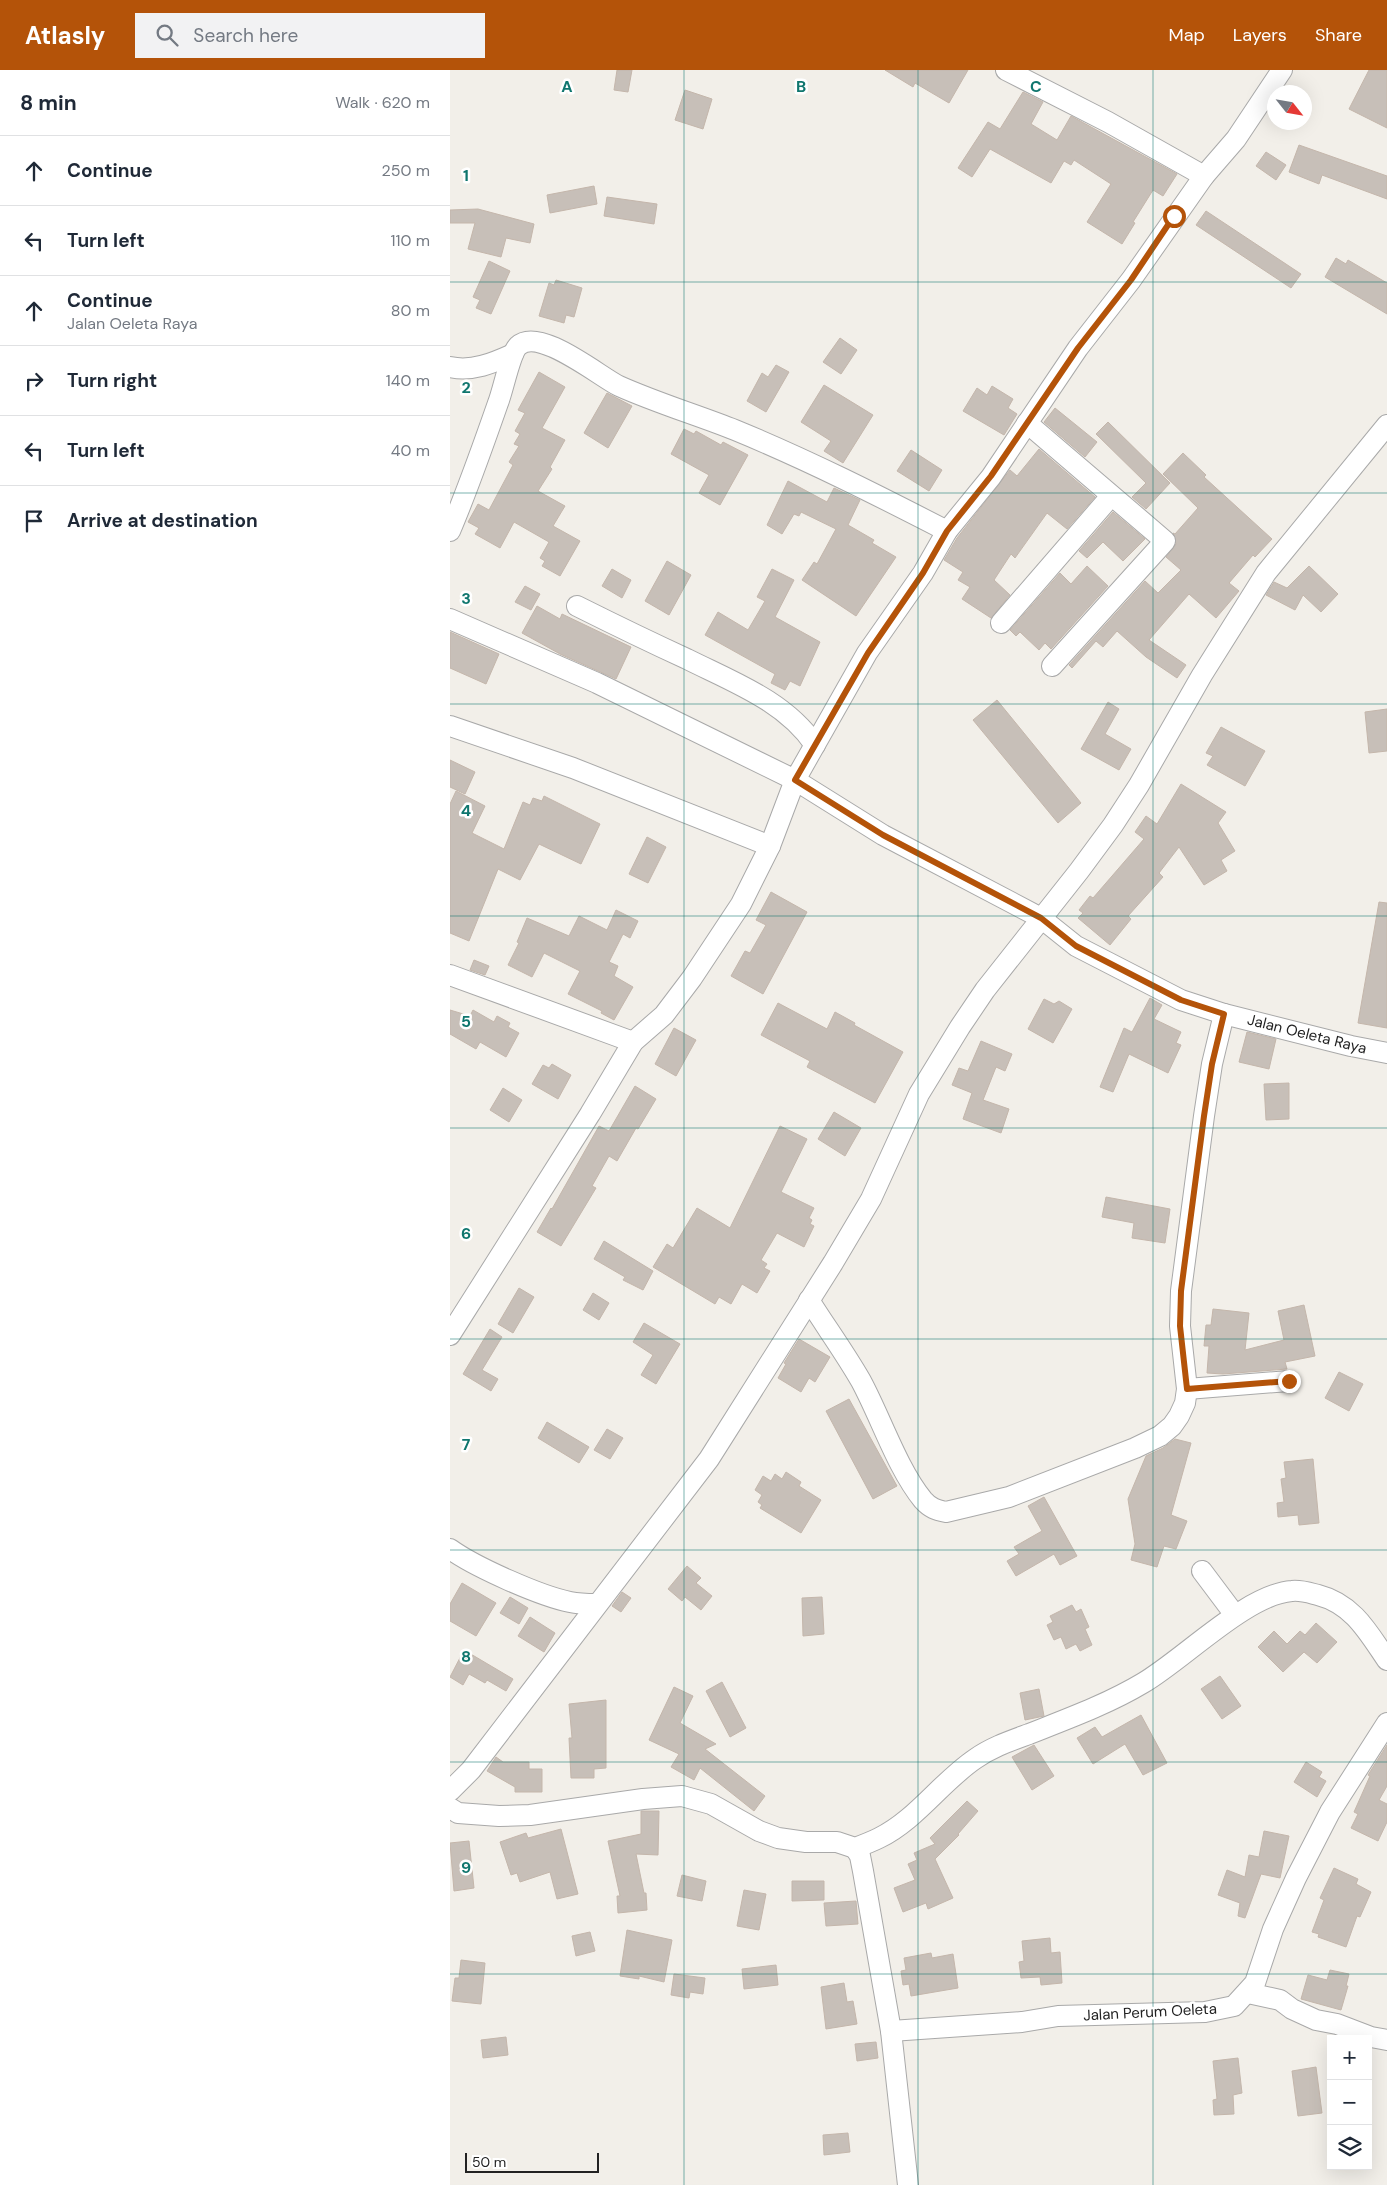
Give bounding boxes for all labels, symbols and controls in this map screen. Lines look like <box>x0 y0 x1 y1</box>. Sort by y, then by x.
search box <box>135 13 485 58</box>
text: Atlasly <box>25 20 105 51</box>
icon: search <box>153 21 181 49</box>
text: Search here <box>193 23 298 48</box>
text: Map <box>1169 23 1205 47</box>
text: Layers <box>1233 23 1287 47</box>
text: Share <box>1315 23 1362 47</box>
text: A <box>561 76 573 97</box>
text: B <box>796 76 806 97</box>
text: C <box>1030 76 1042 97</box>
north arrow <box>1267 85 1312 130</box>
text: 8 min <box>20 89 77 117</box>
text: Walk · 620 m <box>335 92 430 113</box>
icon: ahead <box>20 157 48 185</box>
text: Continue <box>67 158 153 183</box>
text: 250 m <box>382 160 430 181</box>
text: 1 <box>463 165 469 186</box>
route start <box>1163 205 1186 228</box>
icon: left <box>20 227 48 255</box>
text: Turn left <box>67 228 145 253</box>
text: 110 m <box>391 230 430 251</box>
text: Continue <box>67 288 153 313</box>
icon: ahead <box>20 297 48 325</box>
text: 80 m <box>391 300 430 321</box>
text: Jalan Oeleta Raya <box>67 313 197 334</box>
icon: right <box>20 367 48 395</box>
text: Turn right <box>67 368 157 393</box>
text: 140 m <box>386 370 430 391</box>
text: 2 <box>461 377 471 398</box>
icon: left <box>20 437 48 465</box>
text: Turn left <box>67 438 145 463</box>
text: 40 m <box>391 440 430 461</box>
icon: arrive <box>20 507 48 535</box>
text: Arrive at destination <box>67 508 258 533</box>
text: 3 <box>461 588 471 609</box>
text: 4 <box>461 800 471 821</box>
street label: Jalan Oeleta Raya <box>1245 1010 1369 1058</box>
text: 5 <box>461 1011 471 1032</box>
text: 6 <box>461 1223 471 1244</box>
route end <box>1278 1370 1301 1393</box>
text: 7 <box>462 1434 471 1455</box>
text: 8 <box>461 1646 471 1667</box>
text: 9 <box>461 1857 471 1878</box>
street label: Jalan Perum Oeleta <box>1083 1999 1217 2025</box>
map controls <box>1327 2035 1372 2170</box>
button: + <box>1327 2035 1372 2080</box>
button: − <box>1327 2080 1372 2125</box>
button: layers <box>1327 2125 1372 2170</box>
scale bar <box>465 2150 599 2173</box>
text: 50 m <box>472 2153 506 2171</box>

